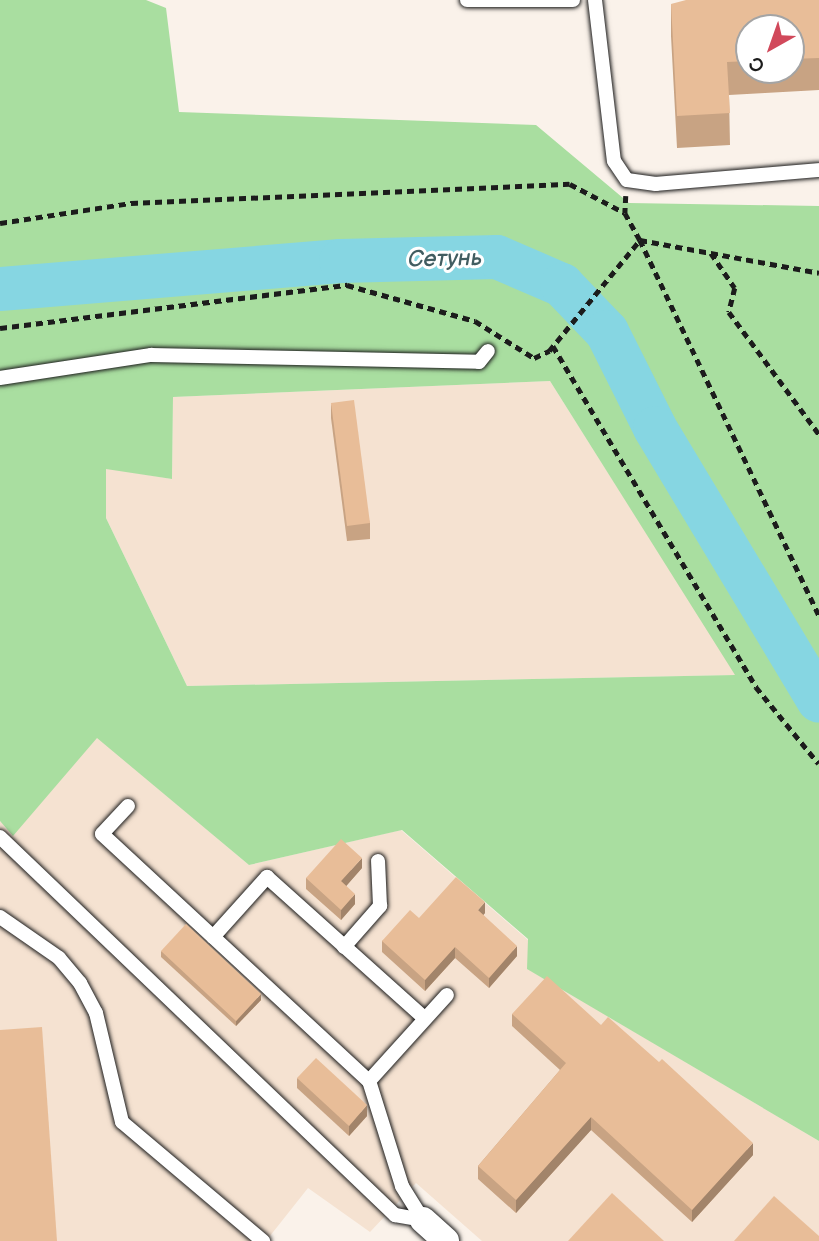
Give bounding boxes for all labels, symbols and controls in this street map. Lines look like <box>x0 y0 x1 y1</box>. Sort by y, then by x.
north arrow <box>735 14 805 84</box>
text: С <box>745 51 770 77</box>
water label: Сетунь <box>408 245 482 273</box>

